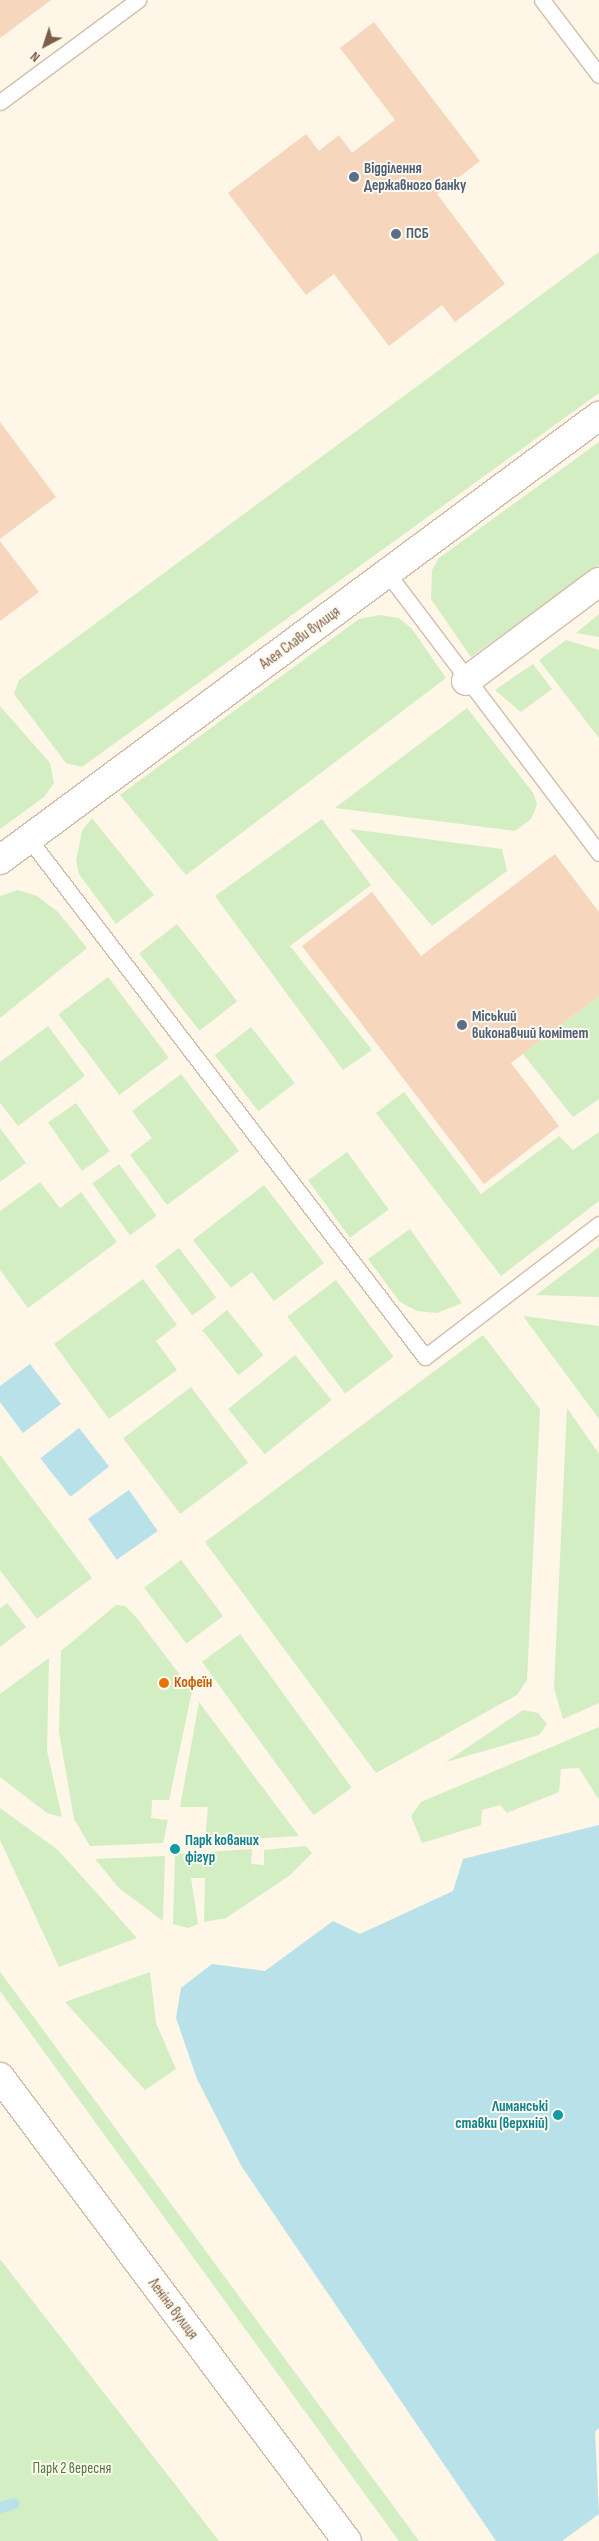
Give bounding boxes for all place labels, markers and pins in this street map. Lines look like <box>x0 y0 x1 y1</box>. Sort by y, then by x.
place label: Відділення Державного банку <box>364 159 466 194</box>
marker: Відділення Державного банку <box>348 171 360 183</box>
place label: ПСБ <box>406 225 429 243</box>
marker: ПСБ <box>390 228 402 240</box>
place label: Міський виконавчий комітет <box>472 1007 588 1042</box>
marker: Міський виконавчий комітет <box>456 1019 468 1031</box>
place label: Кофеїн <box>174 1674 212 1692</box>
marker: Кофеїн <box>158 1677 170 1689</box>
place label: Парк кованих фігур <box>185 1831 259 1866</box>
marker: Парк кованих фігур <box>169 1843 181 1855</box>
place label: Лиманські ставки (верхній) <box>455 2097 548 2132</box>
marker: Лиманські ставки (верхній) <box>552 2109 564 2121</box>

